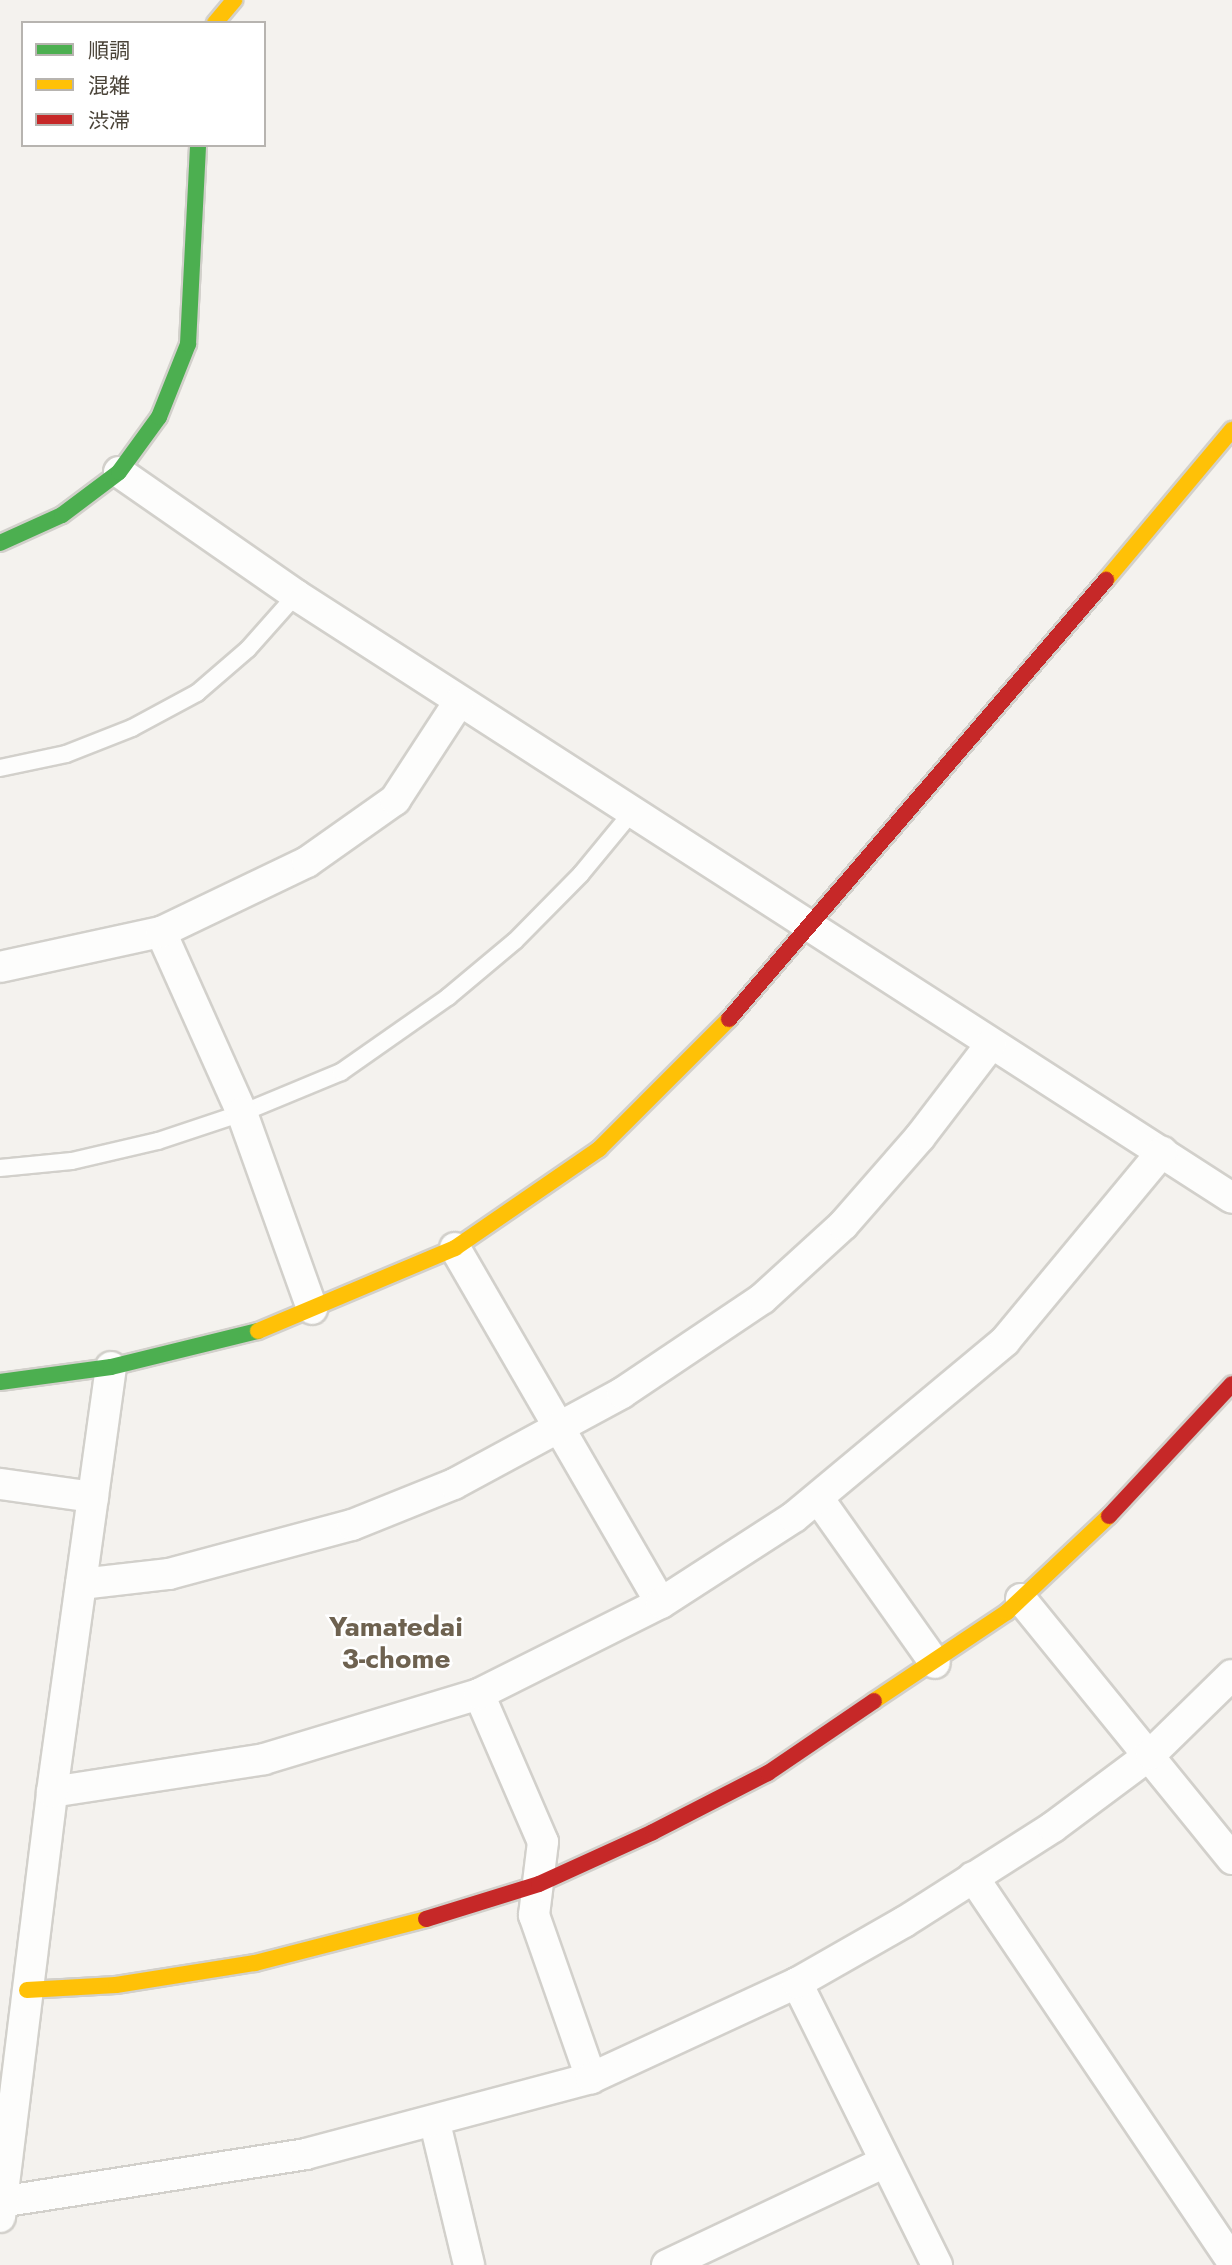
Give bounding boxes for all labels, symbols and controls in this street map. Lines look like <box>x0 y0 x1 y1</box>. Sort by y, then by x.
legend <box>21 21 266 147</box>
text: 順調 <box>88 36 130 66</box>
text: 混雑 <box>88 71 130 101</box>
text: 渋滞 <box>88 106 130 136</box>
district label: Yamatedai 3-chome <box>329 1610 463 1676</box>

